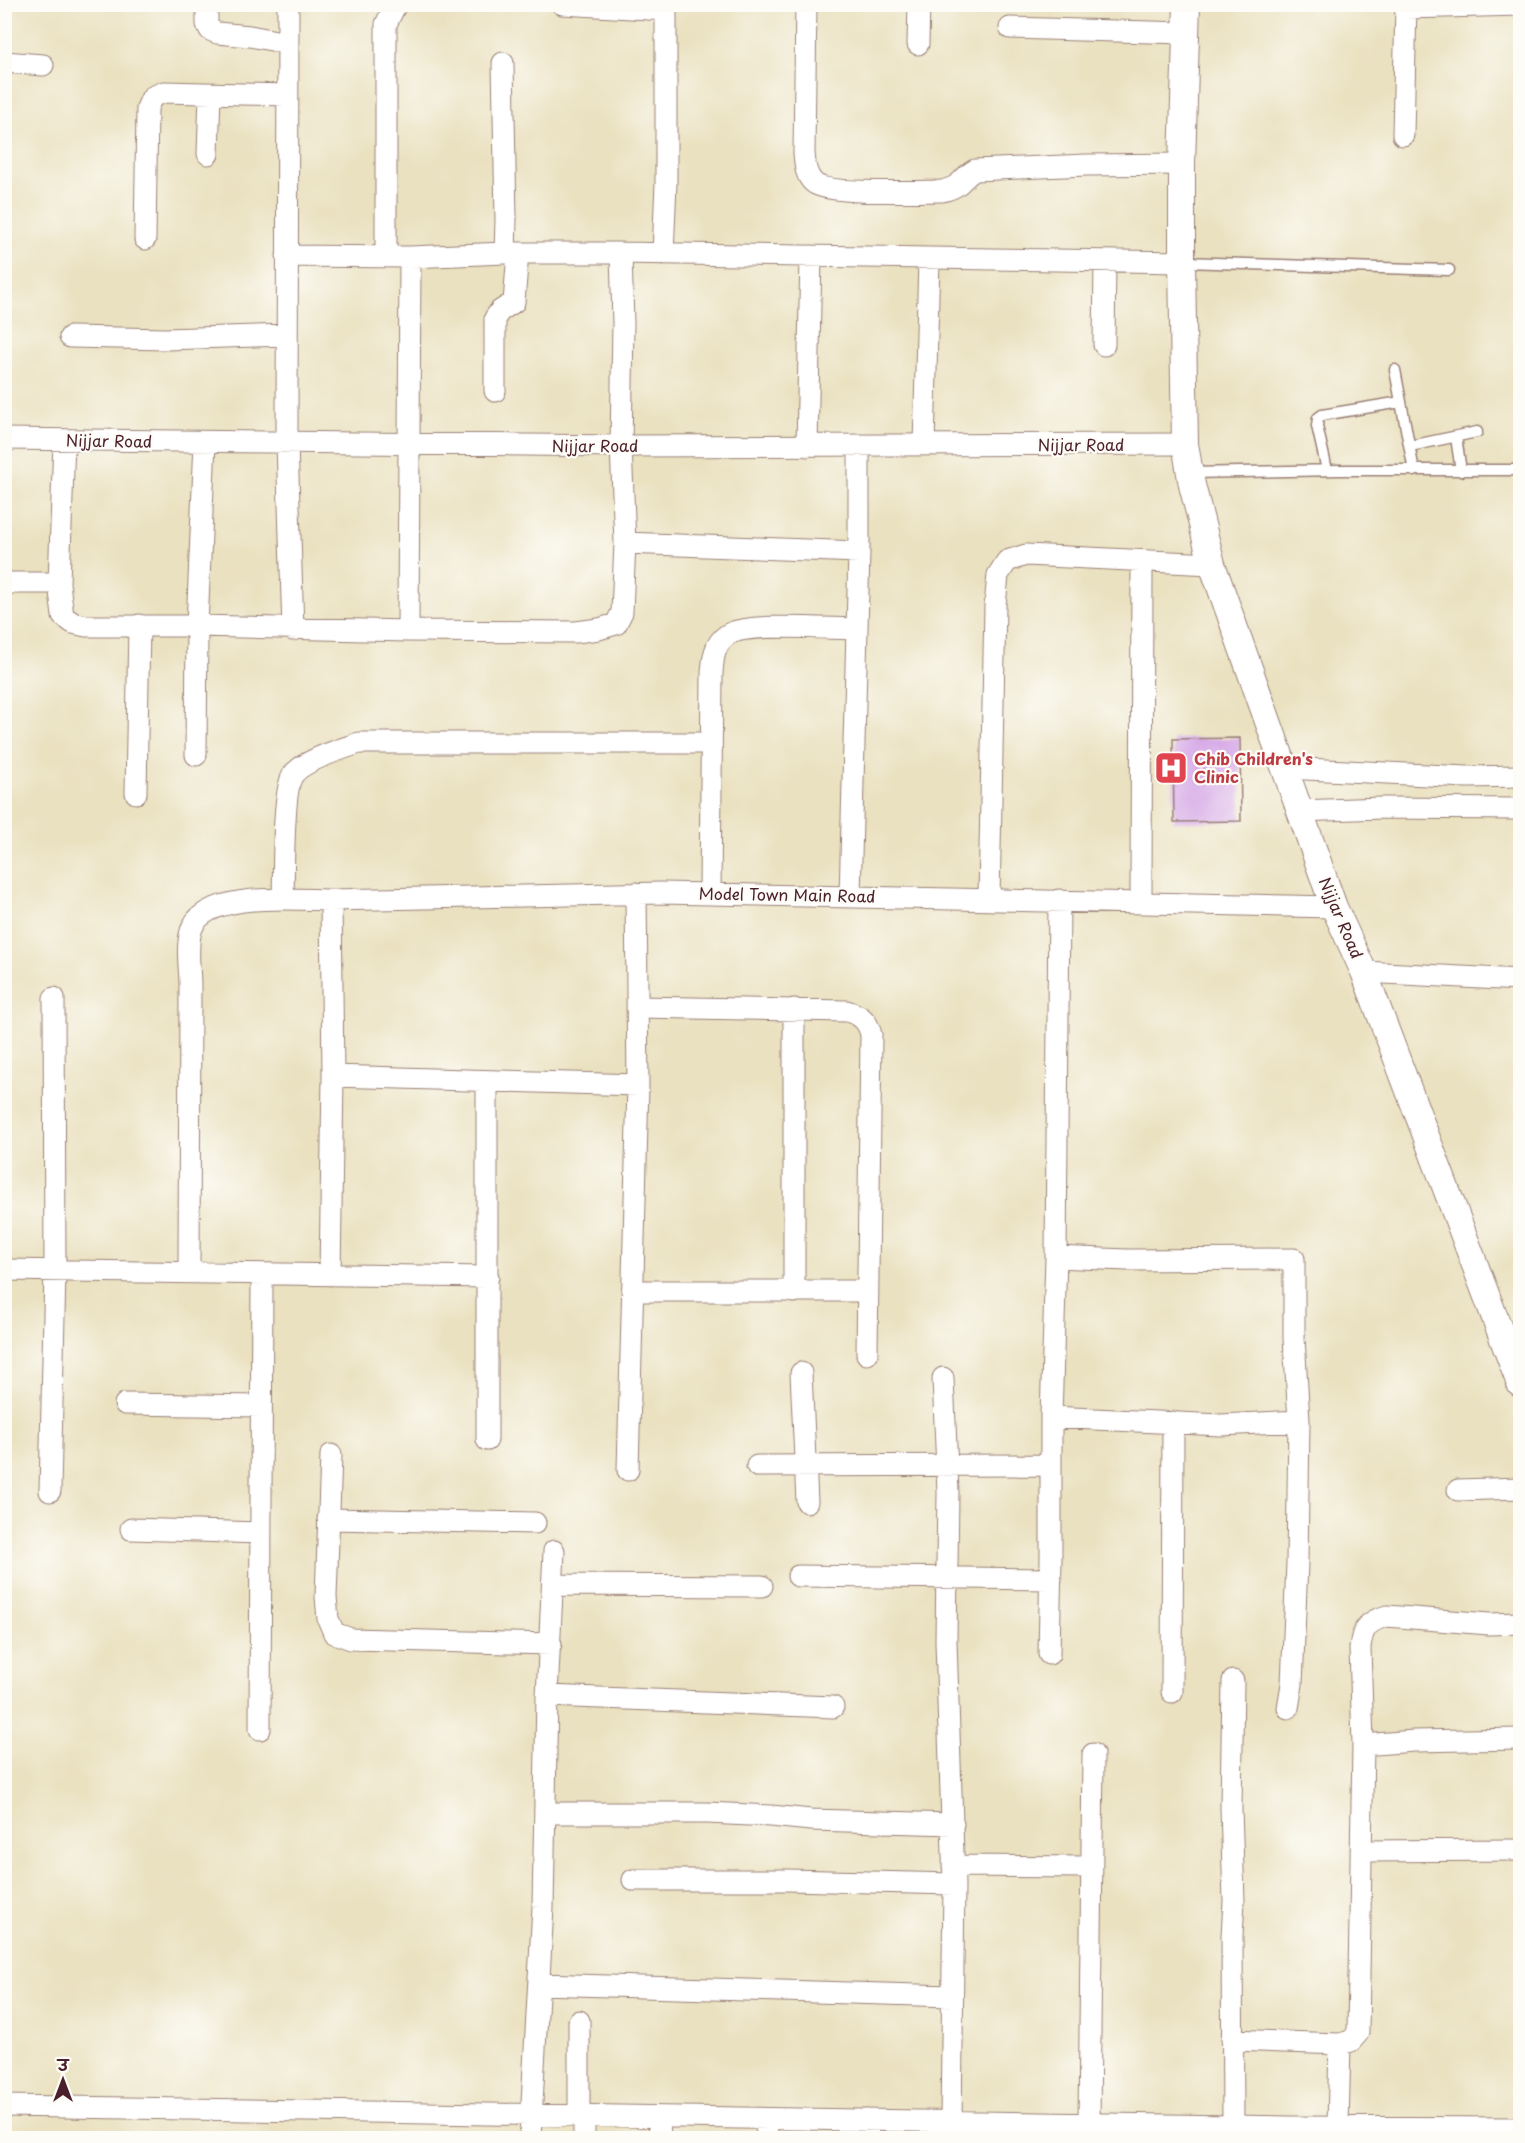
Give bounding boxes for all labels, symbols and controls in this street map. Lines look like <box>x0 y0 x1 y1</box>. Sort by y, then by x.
street label: Nijjar Road <box>66 427 152 453</box>
street label: Nijjar Road <box>1038 432 1124 456</box>
street label: Nijjar Road <box>552 433 638 457</box>
place label: Chib Children's Clinic <box>1194 746 1313 788</box>
hospital icon: Chib Children's Clinic <box>1153 750 1189 786</box>
street label: Nijjar Road <box>1314 873 1370 962</box>
street label: Model Town Main Road <box>698 880 876 908</box>
north arrow <box>33 2050 93 2110</box>
text: उ <box>56 2052 70 2076</box>

